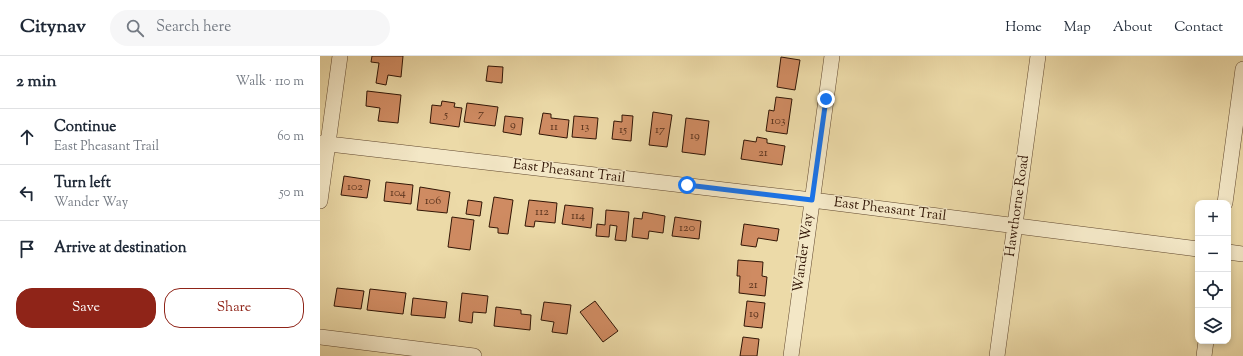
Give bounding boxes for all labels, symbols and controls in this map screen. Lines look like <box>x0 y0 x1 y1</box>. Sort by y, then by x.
search box <box>110 10 390 46</box>
text: Citynav <box>20 14 86 41</box>
icon: search <box>124 17 146 39</box>
text: Search here <box>156 17 231 38</box>
text: Home <box>1005 18 1042 38</box>
text: Map <box>1064 18 1091 38</box>
text: About <box>1113 18 1152 38</box>
text: Contact <box>1174 18 1223 38</box>
text: 2 min <box>16 70 57 94</box>
text: Walk · 110 m <box>236 73 304 91</box>
route end <box>817 90 835 108</box>
house number: 7 <box>478 105 484 123</box>
house number: 5 <box>443 106 448 124</box>
house number: 103 <box>770 112 786 130</box>
house number: 9 <box>510 116 516 134</box>
text: Continue <box>54 117 116 138</box>
house number: 11 <box>550 118 558 136</box>
house number: 13 <box>581 118 590 136</box>
house number: 15 <box>619 121 627 139</box>
house number: 17 <box>655 121 665 139</box>
icon: ahead <box>16 126 38 148</box>
house number: 19 <box>690 127 700 145</box>
text: 60 m <box>277 128 304 146</box>
text: East Pheasant Trail <box>54 138 159 156</box>
house number: 21 <box>758 144 768 162</box>
street label: Hawthorne Road <box>1001 154 1035 258</box>
street label: East Pheasant Trail <box>512 155 626 189</box>
text: Turn left <box>54 173 111 194</box>
route start <box>678 176 696 194</box>
house number: 102 <box>347 178 363 196</box>
icon: left <box>16 182 38 204</box>
text: 50 m <box>279 184 304 202</box>
house number: 104 <box>390 184 406 202</box>
house number: 106 <box>425 192 441 210</box>
street label: East Pheasant Trail <box>833 193 947 227</box>
text: Wander Way <box>54 194 128 212</box>
map controls <box>1195 200 1231 344</box>
button: + <box>1195 200 1231 236</box>
house number: 112 <box>535 203 549 221</box>
house number: 114 <box>571 207 585 225</box>
street label: Wander Way <box>789 212 819 294</box>
house number: 120 <box>679 219 695 237</box>
button: − <box>1195 236 1231 272</box>
icon: arrive <box>16 238 38 260</box>
text: Arrive at destination <box>54 238 187 259</box>
button: locate <box>1195 272 1231 308</box>
house number: 21 <box>748 276 758 294</box>
button: Save <box>16 288 156 328</box>
button: Share <box>164 288 304 328</box>
house number: 19 <box>749 305 759 323</box>
button: layers <box>1195 308 1231 344</box>

